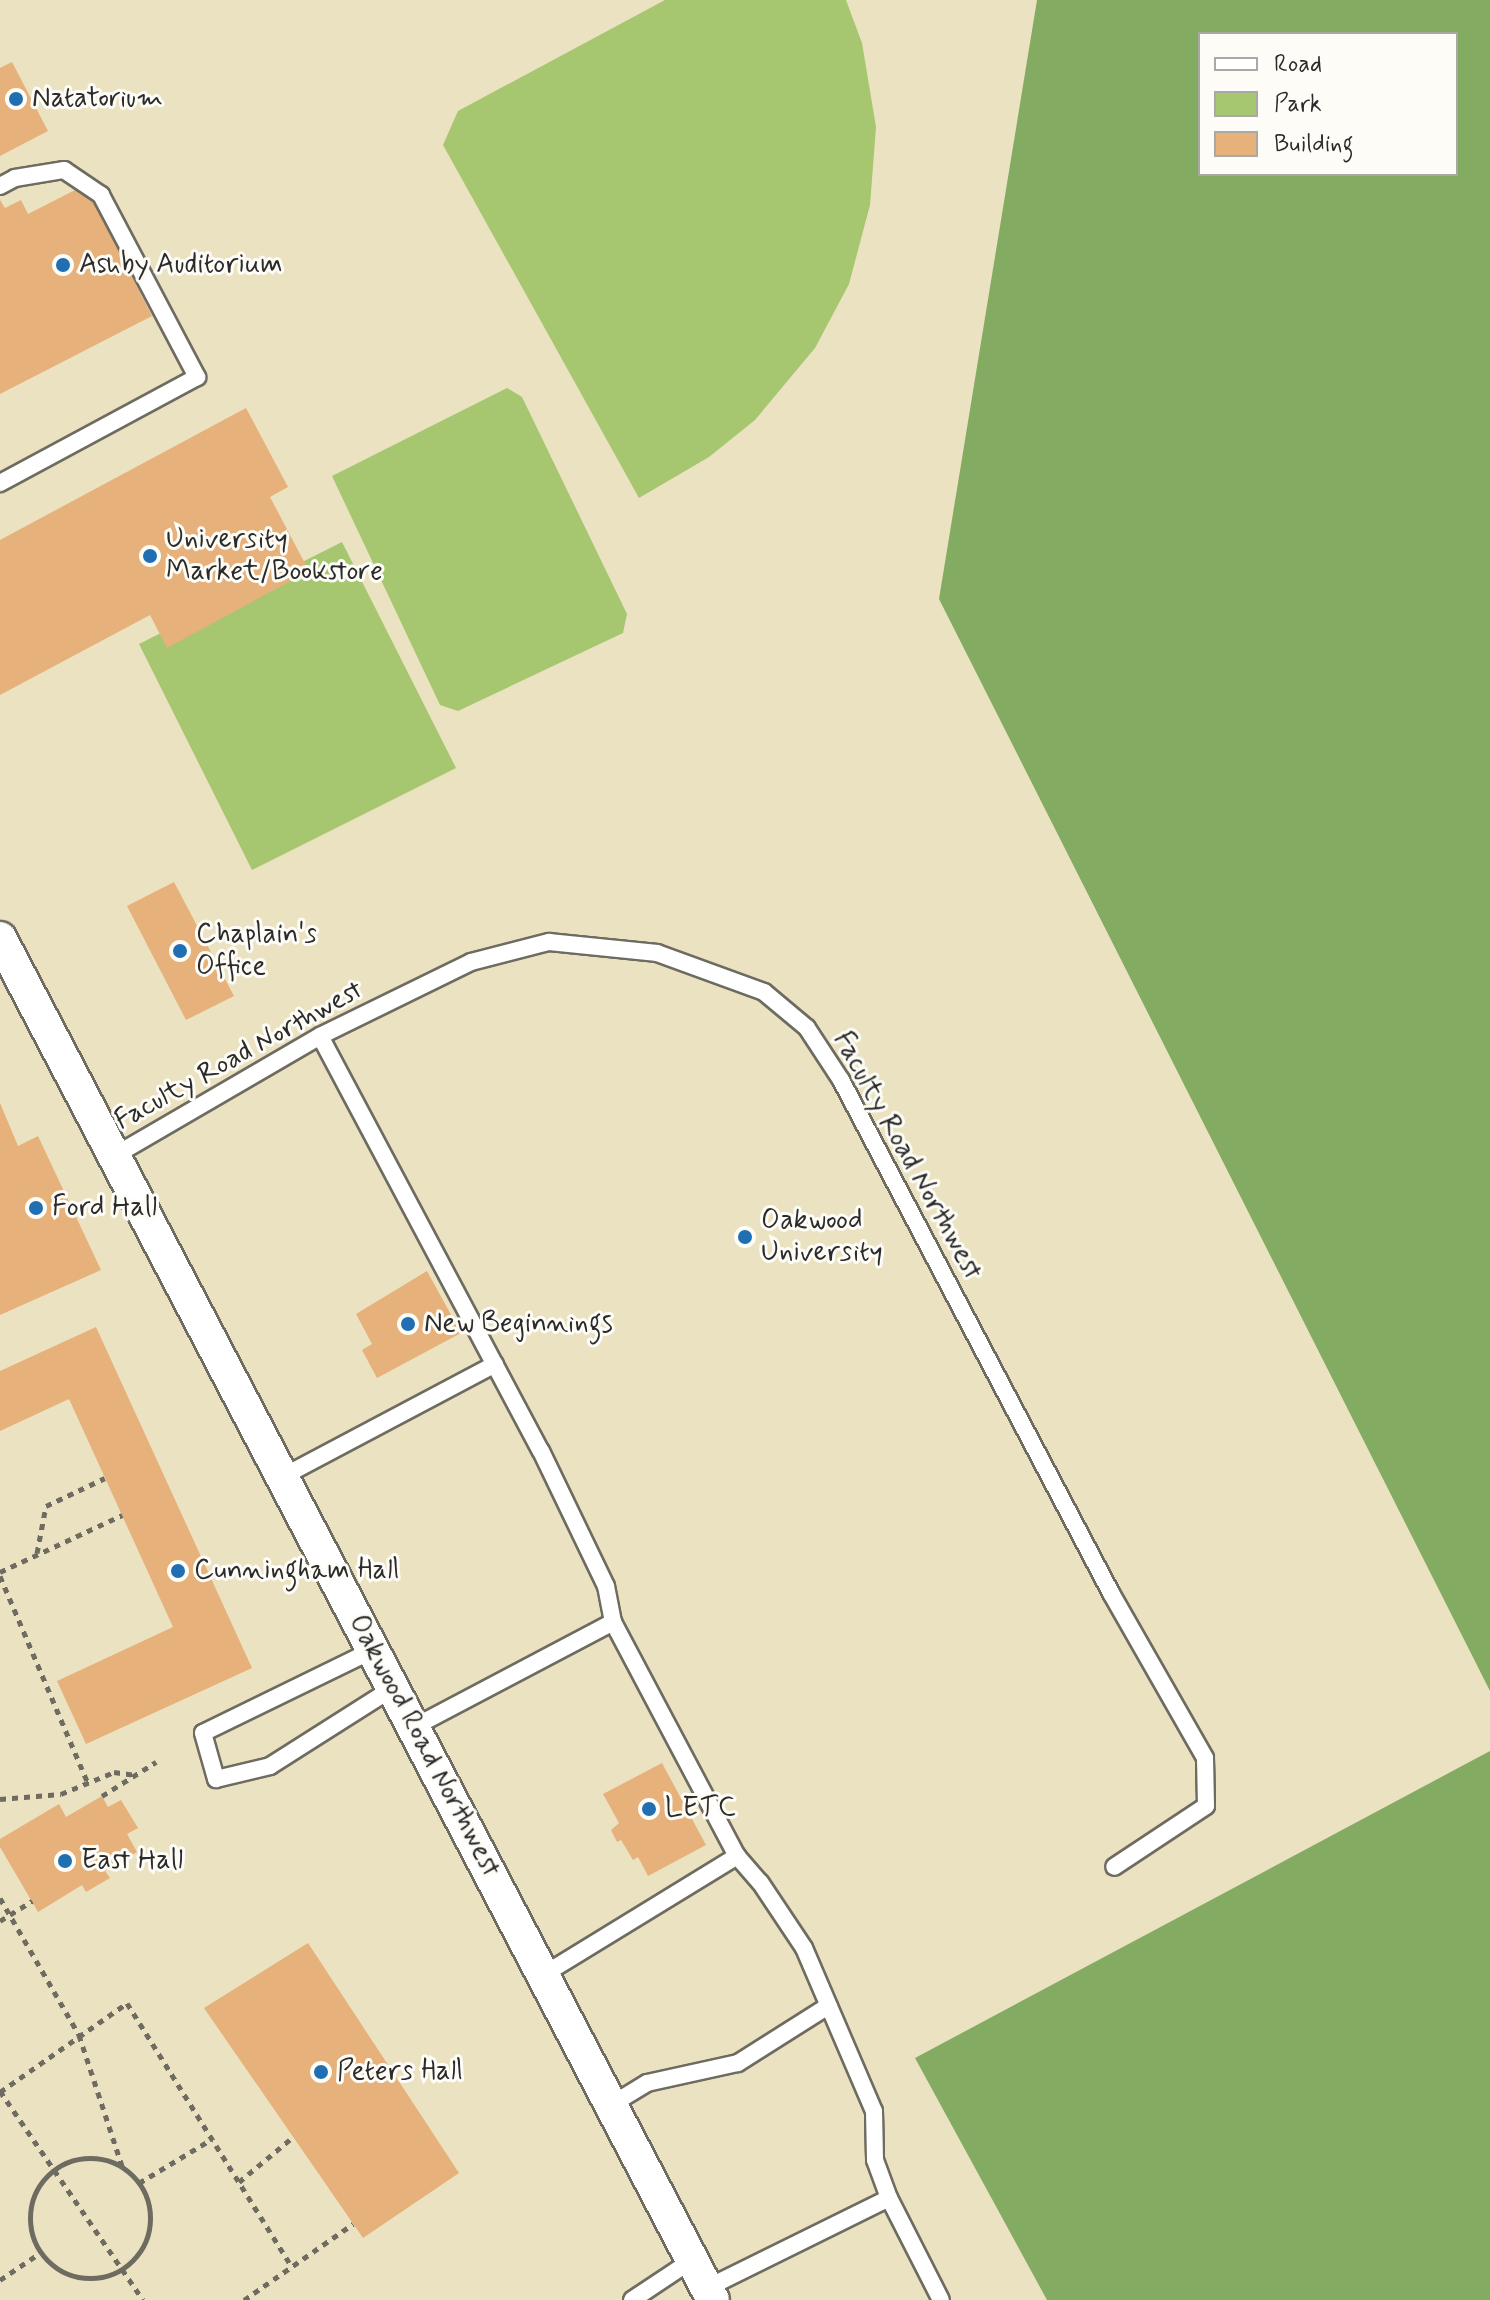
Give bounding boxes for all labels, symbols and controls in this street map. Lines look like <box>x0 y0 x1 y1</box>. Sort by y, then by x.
legend <box>1198 32 1458 176</box>
text: Road <box>1274 49 1322 80</box>
place label: Natatorium <box>32 82 163 116</box>
text: Park <box>1274 89 1322 120</box>
marker: Natatorium <box>7 90 25 108</box>
text: Building <box>1274 129 1354 160</box>
place label: Ashby Auditorium <box>79 248 283 282</box>
marker: Ashby Auditorium <box>54 256 72 274</box>
place label: University Market/Bookstore <box>166 523 383 589</box>
marker: University Market/Bookstore <box>141 547 159 565</box>
place label: Chaplain's Office <box>196 918 317 984</box>
marker: Chaplain's Office <box>171 942 189 960</box>
street label: Faculty Road Northwest <box>110 974 368 1138</box>
street label: Faculty Road Northwest <box>825 1027 989 1285</box>
place label: Ford Hall <box>52 1191 157 1225</box>
marker: Ford Hall <box>27 1199 45 1217</box>
place label: Oakwood University <box>761 1204 883 1270</box>
marker: Oakwood University <box>736 1228 754 1246</box>
place label: New Beginnings <box>424 1307 616 1341</box>
marker: New Beginnings <box>399 1315 417 1333</box>
place label: Cunningham Hall <box>194 1554 402 1588</box>
marker: Cunningham Hall <box>169 1562 187 1580</box>
street label: Oakwood Road Northwest <box>341 1610 507 1882</box>
place label: LETC <box>665 1792 736 1826</box>
marker: LETC <box>640 1800 658 1818</box>
place label: East Hall <box>81 1844 183 1878</box>
marker: East Hall <box>56 1852 74 1870</box>
place label: Peters Hall <box>337 2055 466 2089</box>
marker: Peters Hall <box>312 2063 330 2081</box>

